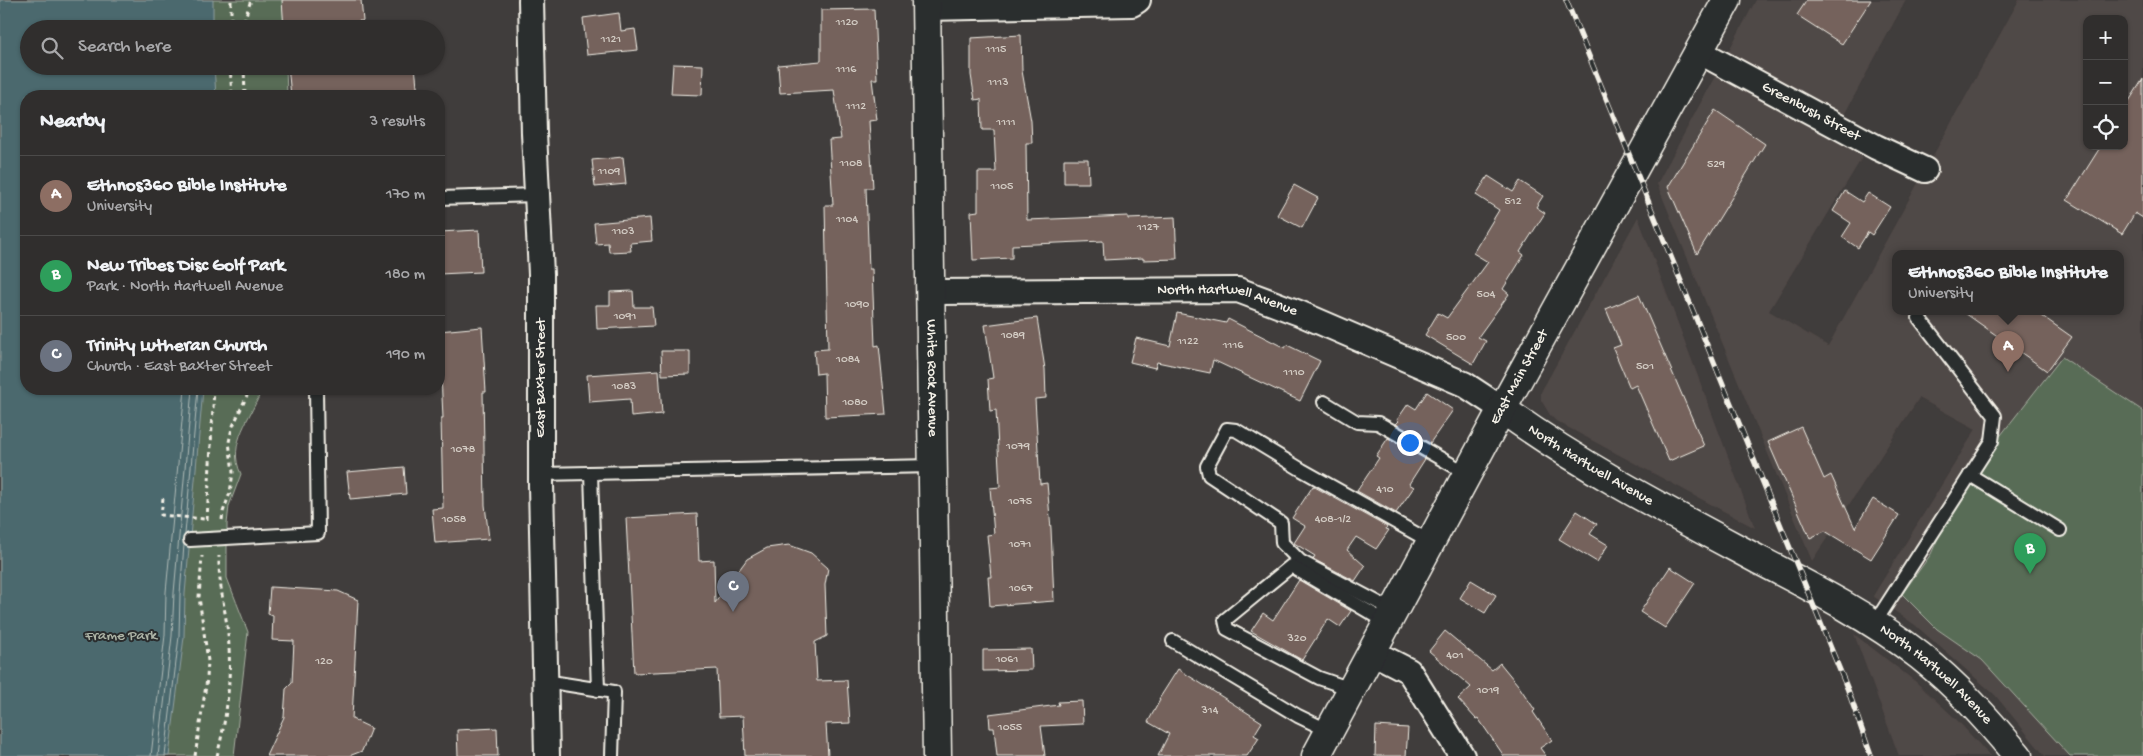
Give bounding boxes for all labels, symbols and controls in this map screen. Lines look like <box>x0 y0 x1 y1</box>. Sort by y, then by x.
map controls <box>2083 15 2128 150</box>
button: + <box>2083 15 2128 60</box>
house number: 1120 <box>835 16 858 30</box>
search box <box>20 20 445 75</box>
house number: 1121 <box>600 33 621 47</box>
icon: search <box>38 34 66 62</box>
text: Search here <box>78 36 172 59</box>
house number: 1115 <box>985 43 1006 57</box>
button: − <box>2083 60 2128 105</box>
house number: 1116 <box>835 63 857 77</box>
house number: 1113 <box>987 76 1008 90</box>
street label: Greenbush Street <box>1758 78 1865 147</box>
house number: 1112 <box>845 100 866 114</box>
button: locate <box>2083 105 2128 150</box>
text: Nearby <box>40 110 105 135</box>
text: 3 results <box>370 113 425 132</box>
house number: 1111 <box>995 116 1016 130</box>
house number: 1108 <box>838 157 863 171</box>
house number: 529 <box>1707 158 1725 172</box>
house number: 1109 <box>597 165 620 179</box>
text: Ethnos360 Bible Institute <box>87 175 287 198</box>
house number: 1105 <box>990 180 1013 194</box>
text: A <box>51 186 61 205</box>
text: 170 m <box>386 186 425 205</box>
house number: 512 <box>1504 195 1522 209</box>
text: University <box>87 198 152 217</box>
house number: 1104 <box>835 213 858 227</box>
house number: 1127 <box>1136 221 1160 235</box>
house number: 1103 <box>611 225 634 239</box>
popup <box>1892 250 2124 315</box>
text: New Tribes Disc Golf Park <box>87 255 285 278</box>
text: Ethnos360 Bible Institute <box>1908 262 2108 285</box>
text: B <box>52 266 60 285</box>
text: 180 m <box>386 266 425 285</box>
text: Park · North Hartwell Avenue <box>87 278 283 297</box>
street label: North Hartwell Avenue <box>1157 281 1300 321</box>
text: University <box>1908 285 1973 304</box>
house number: 504 <box>1477 288 1496 302</box>
house number: 1090 <box>844 298 869 312</box>
house number: 1091 <box>613 310 636 324</box>
street label: East Baxter Street <box>532 316 550 438</box>
street label: White Rock Avenue <box>922 319 941 437</box>
street label: East Main Street <box>1486 325 1554 428</box>
house number: 1089 <box>1000 329 1025 343</box>
house number: 500 <box>1446 331 1466 345</box>
pin: A <box>1992 331 2024 372</box>
text: Trinity Lutheran Church <box>87 335 267 358</box>
house number: 1122 <box>1176 335 1199 349</box>
house number: 1116 <box>1222 339 1244 353</box>
text: C <box>52 346 60 365</box>
text: 190 m <box>386 346 425 365</box>
house number: 1084 <box>835 353 860 367</box>
text: Church · East Baxter Street <box>87 358 272 377</box>
house number: 501 <box>1636 360 1654 374</box>
house number: 1110 <box>1282 366 1305 380</box>
house number: 1083 <box>611 380 636 394</box>
house number: 1080 <box>841 396 868 410</box>
street label: North Hartwell Avenue <box>1524 421 1657 510</box>
your location <box>1397 430 1423 456</box>
house number: 1079 <box>1005 440 1030 454</box>
house number: 1078 <box>450 443 476 457</box>
house number: 410 <box>1376 483 1394 497</box>
house number: 1075 <box>1007 495 1032 509</box>
house number: 1058 <box>441 513 467 527</box>
house number: 408-1/2 <box>1315 513 1351 527</box>
pin: B <box>2014 533 2046 574</box>
house number: 1071 <box>1008 538 1032 552</box>
pin: C <box>717 571 749 612</box>
house number: 1067 <box>1008 582 1034 596</box>
street label: North Hartwell Avenue <box>1876 621 1996 728</box>
park label: Frame Park <box>84 627 158 645</box>
house number: 320 <box>1287 632 1307 646</box>
house number: 401 <box>1446 649 1464 663</box>
house number: 1061 <box>995 653 1018 667</box>
house number: 120 <box>314 655 333 669</box>
house number: 1019 <box>1476 684 1499 698</box>
house number: 314 <box>1201 704 1219 718</box>
house number: 1055 <box>997 721 1022 735</box>

